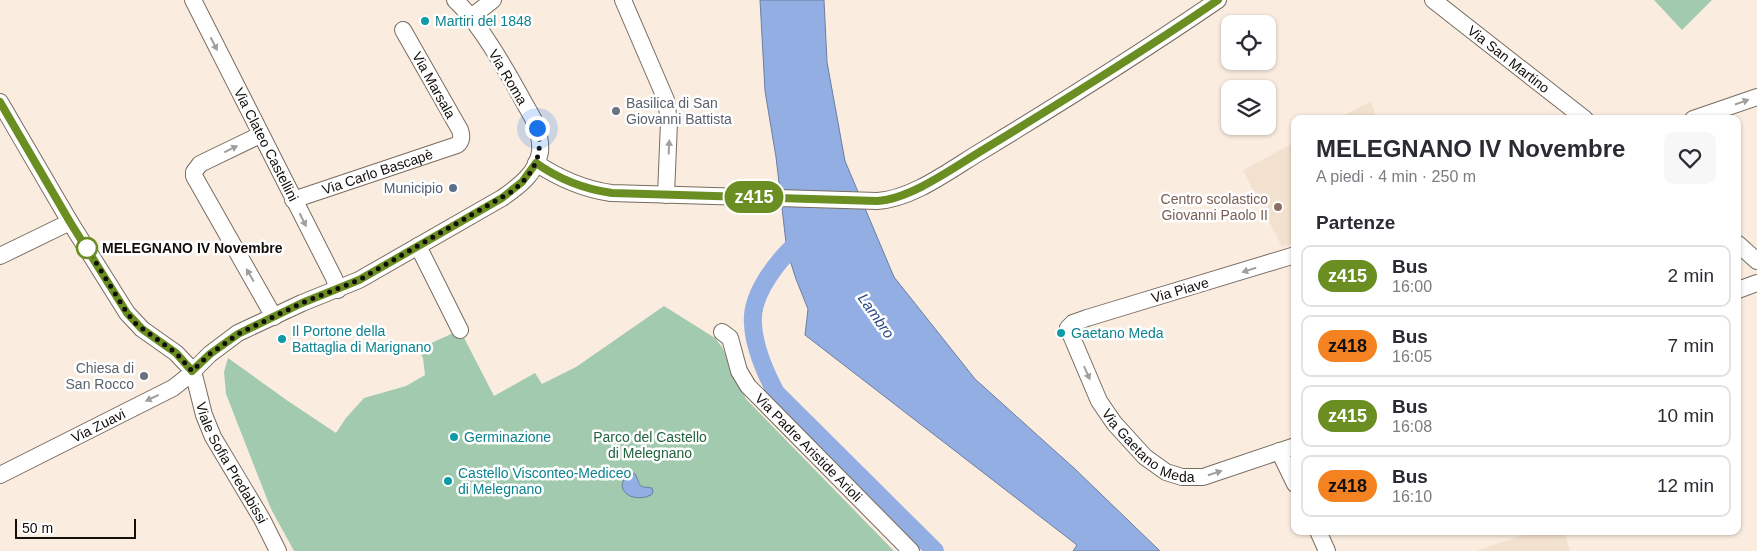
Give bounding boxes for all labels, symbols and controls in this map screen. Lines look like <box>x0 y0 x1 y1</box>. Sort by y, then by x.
place label: Martiri del 1848 <box>435 13 532 29</box>
marker: Martiri del 1848 <box>419 15 431 27</box>
map controls <box>1221 15 1276 135</box>
button: locate <box>1221 15 1276 70</box>
street label: Via San Martino <box>1464 22 1553 96</box>
one-way arrow <box>210 36 218 51</box>
street label: Via Roma <box>485 47 531 108</box>
street label: Via Marsala <box>409 49 459 121</box>
button: layers <box>1221 80 1276 135</box>
street label: Via Clateo Castellini <box>231 85 302 204</box>
place label: Basilica di San Giovanni Battista <box>626 95 732 127</box>
one-way arrow <box>1734 98 1749 106</box>
marker: Basilica di San Giovanni Battista <box>610 105 622 117</box>
your location <box>525 116 550 141</box>
button: heart <box>1664 132 1716 184</box>
text: MELEGNANO IV Novembre <box>1316 135 1625 162</box>
one-way arrow <box>665 138 673 154</box>
one-way arrow <box>224 144 238 152</box>
street label: Via Carlo Bascapè <box>320 146 435 198</box>
text: A piedi · 4 min · 250 m <box>1316 168 1476 185</box>
place label: Municipio <box>384 180 443 196</box>
line badge: z415 <box>719 181 789 213</box>
marker: Municipio <box>447 182 459 194</box>
text: z415 <box>734 187 774 207</box>
place label: Centro scolastico Giovanni Paolo II <box>1161 191 1268 223</box>
marker: Centro scolastico Giovanni Paolo II <box>1272 201 1284 213</box>
text: Partenze <box>1316 212 1395 233</box>
one-way arrow <box>299 213 307 227</box>
marker: MELEGNANO IV Novembre <box>76 237 98 259</box>
place label: MELEGNANO IV Novembre <box>102 240 283 256</box>
text: Bus <box>1392 256 1428 277</box>
text: 2 min <box>1668 265 1714 286</box>
one-way arrow <box>1241 266 1256 274</box>
text: z415 <box>1328 266 1367 286</box>
one-way arrow <box>245 268 254 281</box>
street label: Via Piave <box>1149 274 1211 306</box>
text: 16:00 <box>1392 278 1432 295</box>
water label: Lambro <box>855 290 898 341</box>
place label: Il Portone della Battaglia di Marignano <box>292 323 432 355</box>
place label: Gaetano Meda <box>1071 325 1164 341</box>
text: Bus <box>1392 326 1428 347</box>
marker: Gaetano Meda <box>1055 327 1067 339</box>
marker: Il Portone della Battaglia di Marignano <box>276 333 288 345</box>
text: 7 min <box>1668 335 1714 356</box>
text: z418 <box>1328 336 1367 356</box>
text: 16:05 <box>1392 348 1432 365</box>
place label: Chiesa di San Rocco <box>66 360 134 392</box>
one-way arrow <box>1083 366 1091 380</box>
marker: Chiesa di San Rocco <box>138 370 150 382</box>
street label: Via Padre Aristide Arioli <box>752 390 865 505</box>
one-way arrow <box>145 394 159 402</box>
text: Bus <box>1392 396 1428 417</box>
street label: Viale Sofia Predabissi <box>193 400 271 526</box>
street label: Via Zuavi <box>69 405 128 446</box>
text: 10 min <box>1657 405 1714 426</box>
street label: Via Gaetano Meda <box>1099 406 1195 485</box>
text: z415 <box>1328 406 1367 426</box>
text: 16:08 <box>1392 418 1432 435</box>
place label: Germinazione <box>464 429 551 445</box>
park label: Parco del Castello di Melegnano <box>593 429 707 461</box>
marker: Germinazione <box>448 431 460 443</box>
place label: Castello Visconteo-Mediceo di Melegnano <box>458 465 631 497</box>
text: Bus <box>1392 466 1428 487</box>
one-way arrow <box>1208 468 1223 476</box>
marker: Castello Visconteo-Mediceo di Melegnano <box>442 475 454 487</box>
text: 12 min <box>1657 475 1714 496</box>
text: z418 <box>1328 476 1367 496</box>
text: 16:10 <box>1392 488 1432 505</box>
scale bar <box>15 516 136 539</box>
text: 50 m <box>22 520 53 536</box>

